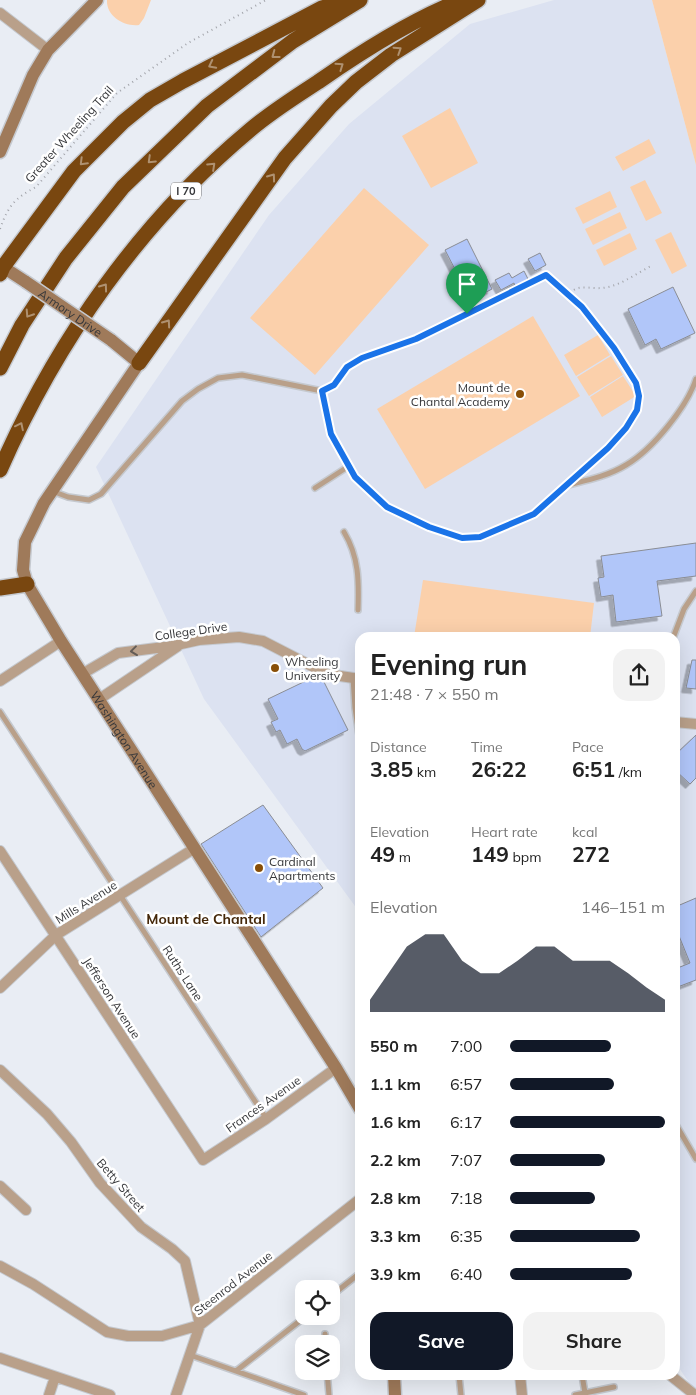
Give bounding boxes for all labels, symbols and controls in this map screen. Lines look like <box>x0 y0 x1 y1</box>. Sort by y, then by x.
one-way arrow <box>392 47 402 56</box>
one-way arrow <box>272 49 281 57</box>
one-way arrow <box>208 59 217 69</box>
one-way arrow <box>334 63 344 72</box>
street label: Greater Wheeling Trail <box>22 83 116 185</box>
one-way arrow <box>148 154 157 163</box>
one-way arrow <box>80 156 89 165</box>
one-way arrow <box>206 163 215 172</box>
one-way arrow <box>266 173 275 183</box>
road number: I 70 <box>171 182 201 200</box>
pin <box>446 263 488 314</box>
icon: arrive <box>453 270 481 298</box>
one-way arrow <box>98 283 107 293</box>
street label: Armory Drive <box>36 285 105 339</box>
one-way arrow <box>26 308 35 318</box>
one-way arrow <box>161 319 170 329</box>
place label: Mount de Chantal Academy <box>411 380 511 409</box>
marker: Mount de Chantal Academy <box>514 388 526 400</box>
one-way arrow <box>13 422 24 431</box>
street label: College Drive <box>154 619 228 643</box>
one-way arrow <box>130 645 138 656</box>
text: Evening run <box>370 647 527 682</box>
button: share <box>613 649 665 701</box>
place label: Wheeling University <box>285 654 341 683</box>
marker: Wheeling University <box>269 662 281 674</box>
text: 21:48 · 7 × 550 m <box>370 684 499 704</box>
street label: Washington Avenue <box>88 688 161 791</box>
text: Distance <box>370 738 427 756</box>
text: Time <box>471 738 503 756</box>
text: Pace <box>572 738 604 756</box>
text: 3.85 <box>370 756 413 782</box>
text: 26:22 <box>471 756 527 782</box>
text: 6:51 <box>572 756 615 782</box>
text: km <box>413 763 436 781</box>
text: /km <box>615 763 642 781</box>
text: Elevation <box>370 823 429 841</box>
text: Heart rate <box>471 823 538 841</box>
text: kcal <box>572 823 598 841</box>
text: 49 <box>370 841 395 867</box>
text: 149 <box>471 841 509 867</box>
text: 272 <box>572 841 610 867</box>
text: m <box>395 848 411 866</box>
text: bpm <box>509 848 542 866</box>
place label: Cardinal Apartments <box>269 854 335 883</box>
marker: Cardinal Apartments <box>253 862 265 874</box>
street label: Mills Avenue <box>52 877 120 927</box>
text: Elevation <box>370 897 438 917</box>
text: 146–151 m <box>581 897 665 917</box>
district label: Mount de Chantal <box>146 910 266 928</box>
street label: Ruths Lane <box>160 943 206 1003</box>
street label: Jefferson Avenue <box>80 955 144 1041</box>
text: 550 m <box>370 1036 418 1056</box>
text: 7:00 <box>450 1036 482 1056</box>
street label: Frances Avenue <box>222 1073 304 1135</box>
text: 1.1 km <box>370 1074 421 1094</box>
text: 6:57 <box>450 1074 482 1094</box>
text: 1.6 km <box>370 1112 421 1132</box>
text: 6:17 <box>450 1112 482 1132</box>
text: 2.2 km <box>370 1150 421 1170</box>
text: 7:07 <box>450 1150 482 1170</box>
street label: Betty Street <box>94 1155 148 1215</box>
text: 2.8 km <box>370 1188 421 1208</box>
text: 7:18 <box>450 1188 482 1208</box>
text: 3.3 km <box>370 1226 421 1246</box>
text: 6:35 <box>450 1226 482 1246</box>
street label: Steenrod Avenue <box>191 1248 275 1318</box>
text: 3.9 km <box>370 1264 421 1284</box>
text: 6:40 <box>450 1264 482 1284</box>
map controls <box>295 1280 340 1380</box>
button: locate <box>295 1280 340 1325</box>
button: Save <box>370 1312 513 1370</box>
button: Share <box>523 1312 665 1370</box>
button: layers <box>295 1335 340 1380</box>

